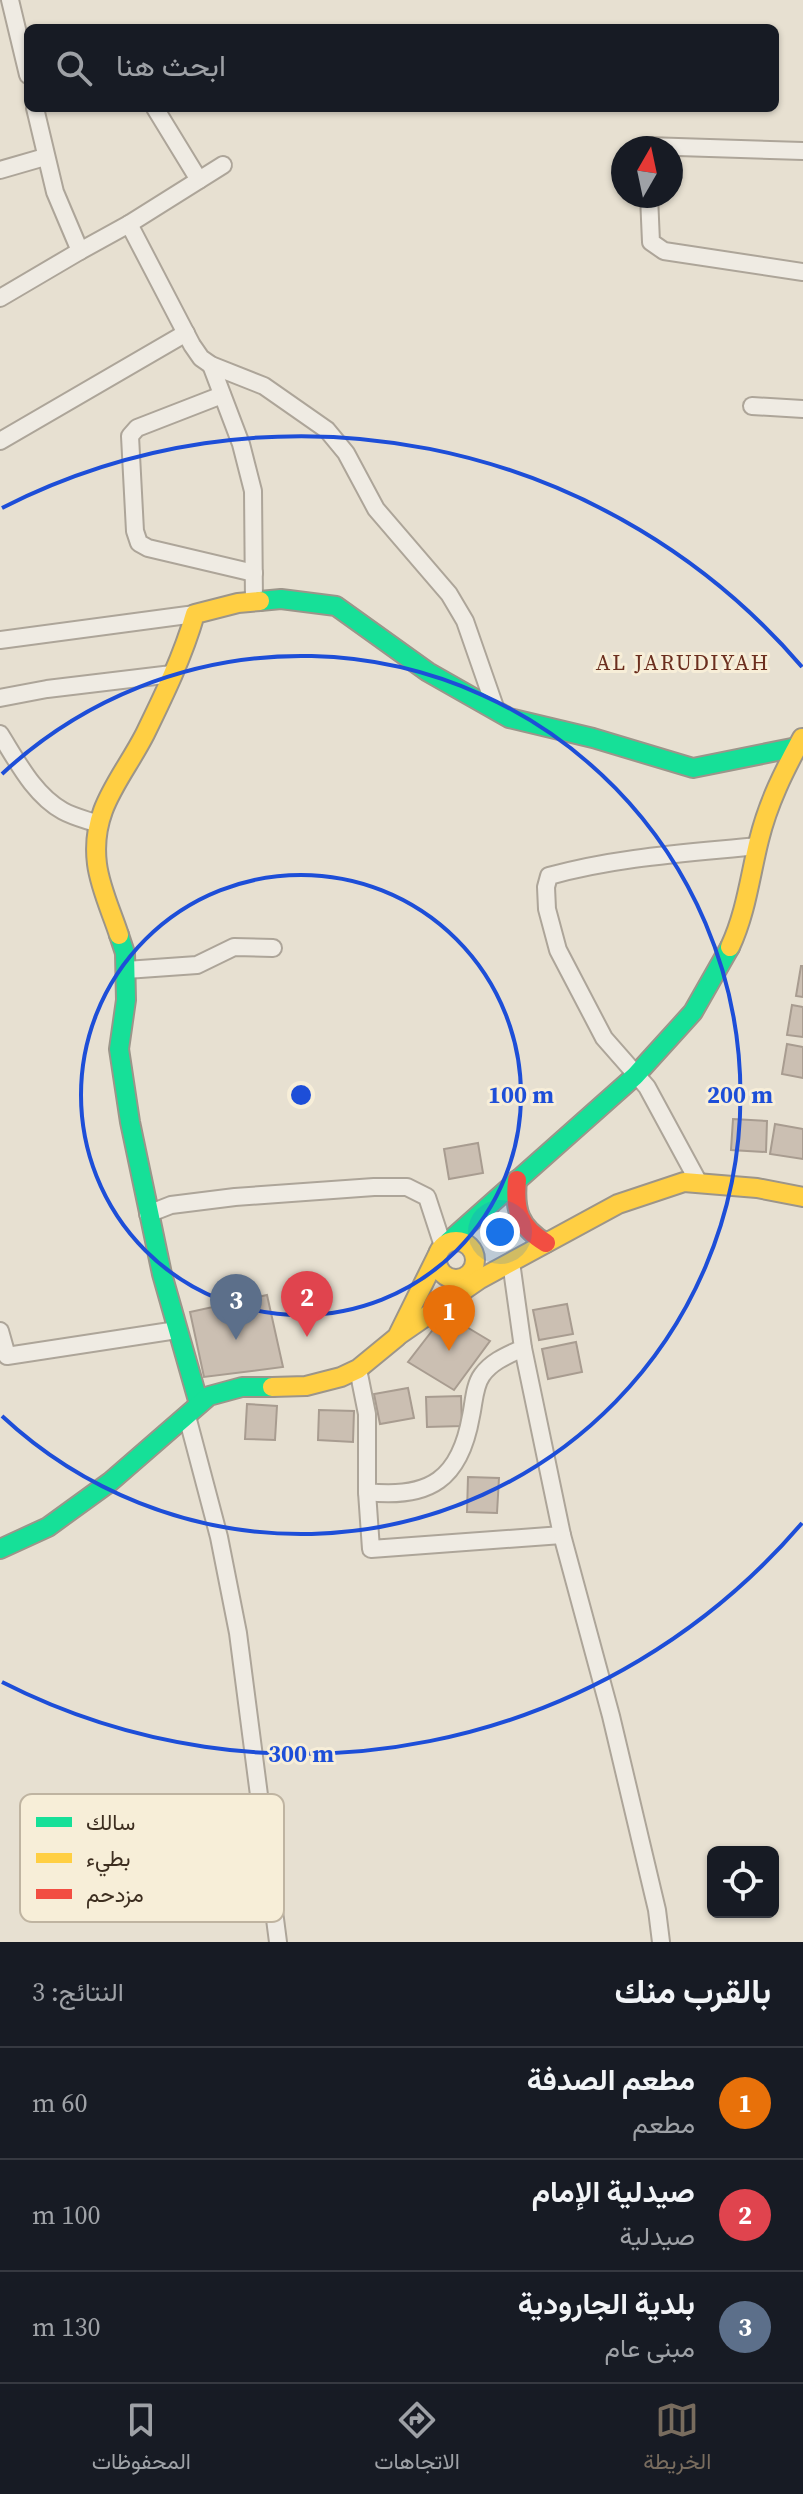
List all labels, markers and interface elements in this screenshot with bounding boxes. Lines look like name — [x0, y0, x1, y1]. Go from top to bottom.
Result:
search box — [24, 24, 779, 112]
text: ابحث هنا — [116, 45, 226, 86]
icon: search — [52, 46, 96, 90]
north arrow — [611, 136, 683, 208]
district label: AL JARUDIYAH — [596, 647, 770, 677]
text: 100 m — [488, 1078, 554, 1111]
text: 200 m — [707, 1078, 773, 1111]
centre of rings — [287, 1081, 315, 1109]
your location — [480, 1212, 520, 1252]
pin: 2 — [281, 1271, 333, 1337]
pin: 3 — [210, 1274, 262, 1340]
pin: 1 — [423, 1285, 475, 1351]
text: 300 m — [268, 1737, 334, 1770]
legend — [20, 1794, 284, 1922]
text: سالك — [86, 1807, 135, 1837]
text: بطيء — [86, 1843, 131, 1877]
map controls — [707, 1846, 779, 1918]
button: locate — [707, 1846, 779, 1918]
text: مزدحم — [86, 1879, 144, 1909]
text: بالقرب منك — [614, 1968, 771, 2014]
text: النتائج: 3 — [32, 1974, 124, 2010]
text: مطعم الصدفة — [527, 2059, 695, 2100]
text: 60 m — [32, 2085, 88, 2121]
text: 1 — [738, 2085, 752, 2121]
text: مطعم — [632, 2106, 695, 2142]
text: صيدلية الإمام — [532, 2171, 695, 2212]
text: 100 m — [32, 2197, 101, 2233]
text: 2 — [738, 2197, 752, 2233]
text: صيدلية — [620, 2218, 695, 2254]
text: بلدية الجارودية — [518, 2283, 695, 2324]
text: 130 m — [32, 2309, 101, 2345]
text: 3 — [738, 2309, 752, 2345]
text: مبنى عام — [605, 2330, 695, 2366]
tab: المحفوظات — [92, 2398, 191, 2481]
tab: الاتجاهات — [374, 2398, 460, 2481]
tab: الخريطة — [643, 2398, 711, 2481]

